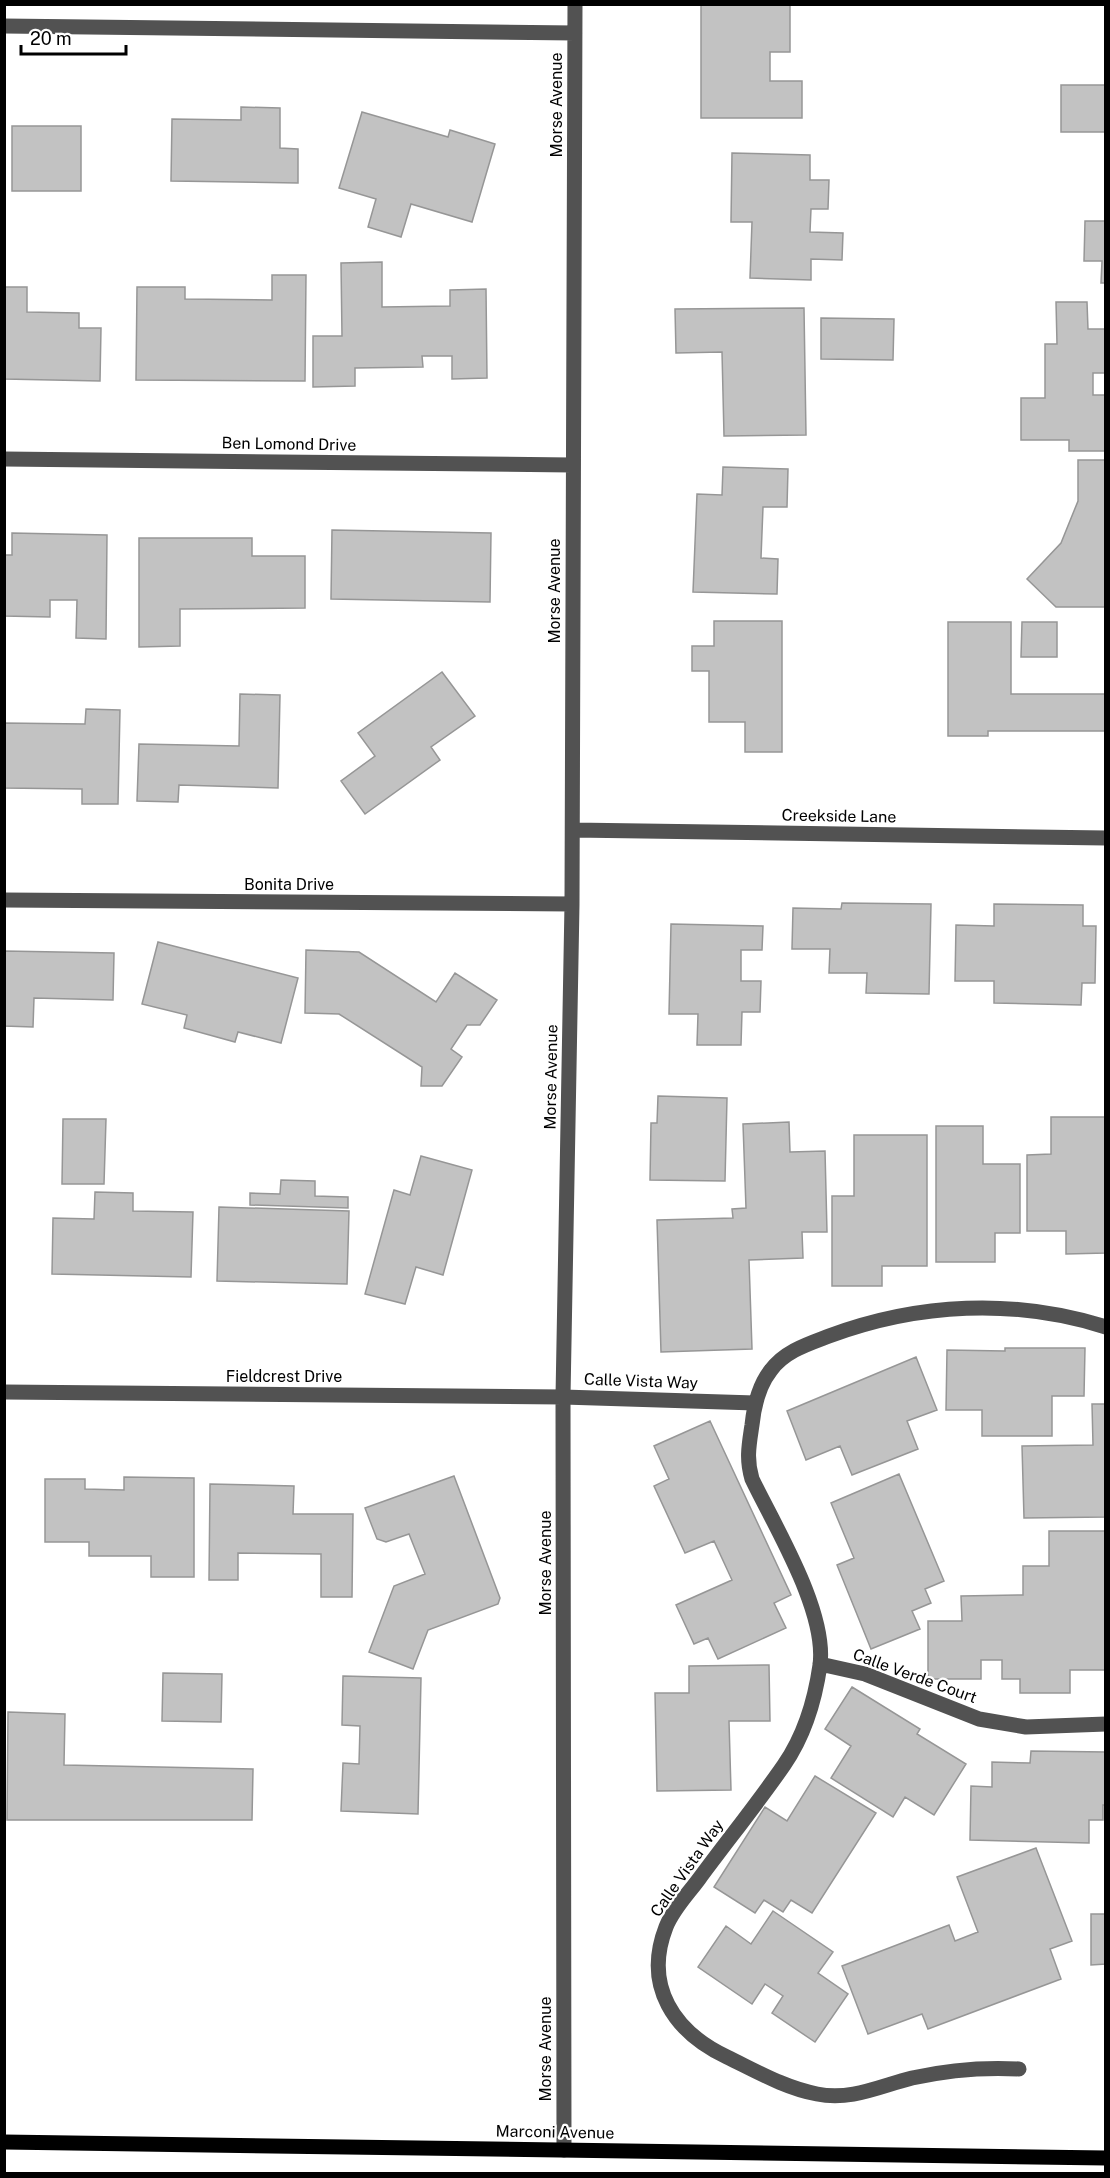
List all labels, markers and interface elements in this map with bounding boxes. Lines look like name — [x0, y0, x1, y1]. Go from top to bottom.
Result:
scale bar — [21, 18, 126, 56]
text: 20 m — [30, 28, 72, 49]
street label: Morse Avenue — [547, 52, 566, 158]
street label: Ben Lomond Drive — [221, 433, 357, 455]
street label: Morse Avenue — [545, 538, 564, 644]
street label: Creekside Lane — [782, 806, 896, 826]
street label: Bonita Drive — [244, 875, 334, 894]
street label: Morse Avenue — [541, 1024, 561, 1130]
street label: Fieldcrest Drive — [226, 1367, 342, 1386]
street label: Calle Vista Way — [584, 1370, 699, 1393]
street label: Morse Avenue — [536, 1510, 555, 1616]
street label: Calle Verde Court — [850, 1645, 980, 1707]
street label: Calle Vista Way — [646, 1815, 728, 1920]
street label: Morse Avenue — [536, 1996, 555, 2102]
street label: Marconi Avenue — [495, 2121, 615, 2143]

